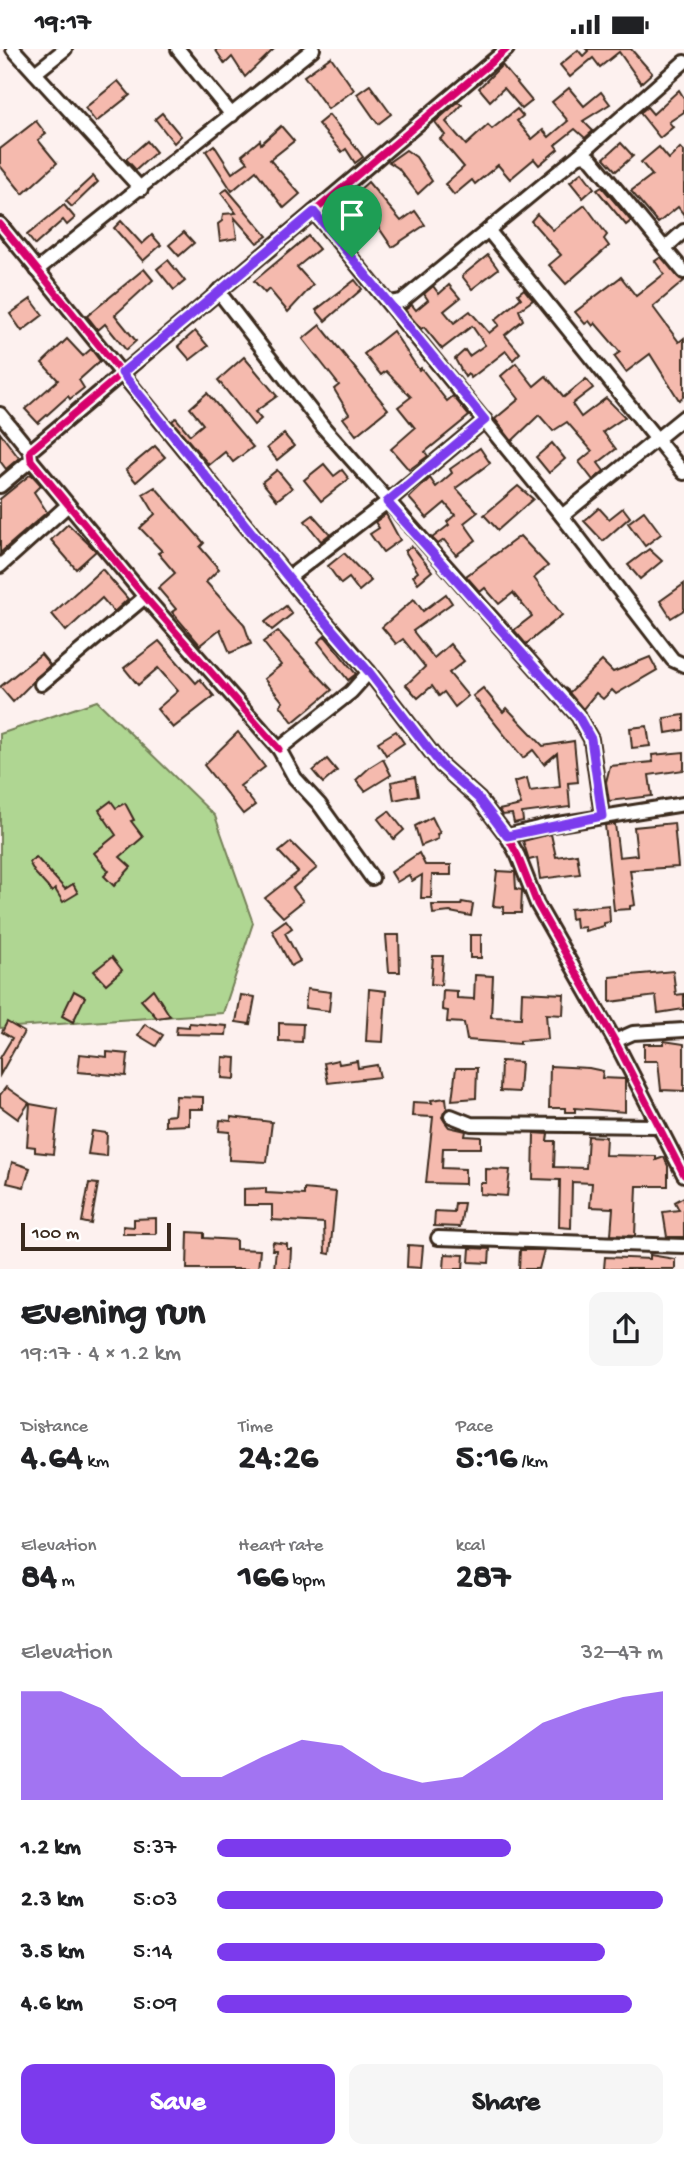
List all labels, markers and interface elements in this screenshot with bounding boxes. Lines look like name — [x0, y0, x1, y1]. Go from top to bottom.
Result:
text: 19:17 — [35, 9, 91, 40]
pin — [322, 185, 382, 257]
icon: arrive — [333, 196, 371, 234]
scale bar — [21, 1220, 172, 1252]
text: 100 m — [32, 1223, 79, 1246]
button: share — [589, 1292, 663, 1366]
text: Evening run — [21, 1293, 205, 1337]
text: 19:17 · 4 × 1.2 km — [21, 1341, 181, 1368]
text: Distance — [21, 1416, 88, 1439]
text: Time — [238, 1416, 273, 1439]
text: Pace — [456, 1416, 493, 1439]
text: 4.64 — [21, 1439, 83, 1480]
text: 24:26 — [238, 1439, 318, 1480]
text: 5:16 — [456, 1439, 517, 1480]
text: km — [83, 1451, 109, 1474]
text: /km — [517, 1451, 548, 1474]
text: Elevation — [21, 1535, 97, 1558]
text: Heart rate — [238, 1535, 323, 1558]
text: kcal — [456, 1535, 485, 1558]
text: 84 — [21, 1558, 57, 1599]
text: 166 — [238, 1558, 288, 1599]
text: 287 — [456, 1558, 510, 1599]
text: m — [57, 1570, 75, 1593]
text: bpm — [288, 1570, 325, 1593]
text: Elevation — [21, 1640, 112, 1667]
text: 32–47 m — [581, 1640, 663, 1667]
text: 1.2 km — [21, 1835, 81, 1862]
text: 5:37 — [133, 1835, 176, 1862]
text: 2.3 km — [21, 1887, 83, 1914]
text: 5:03 — [133, 1887, 177, 1914]
text: 3.5 km — [21, 1939, 84, 1966]
text: 5:14 — [133, 1939, 173, 1966]
text: 4.6 km — [21, 1991, 83, 2018]
text: 5:09 — [133, 1991, 177, 2018]
button: Save — [21, 2064, 335, 2144]
button: Share — [349, 2064, 663, 2144]

